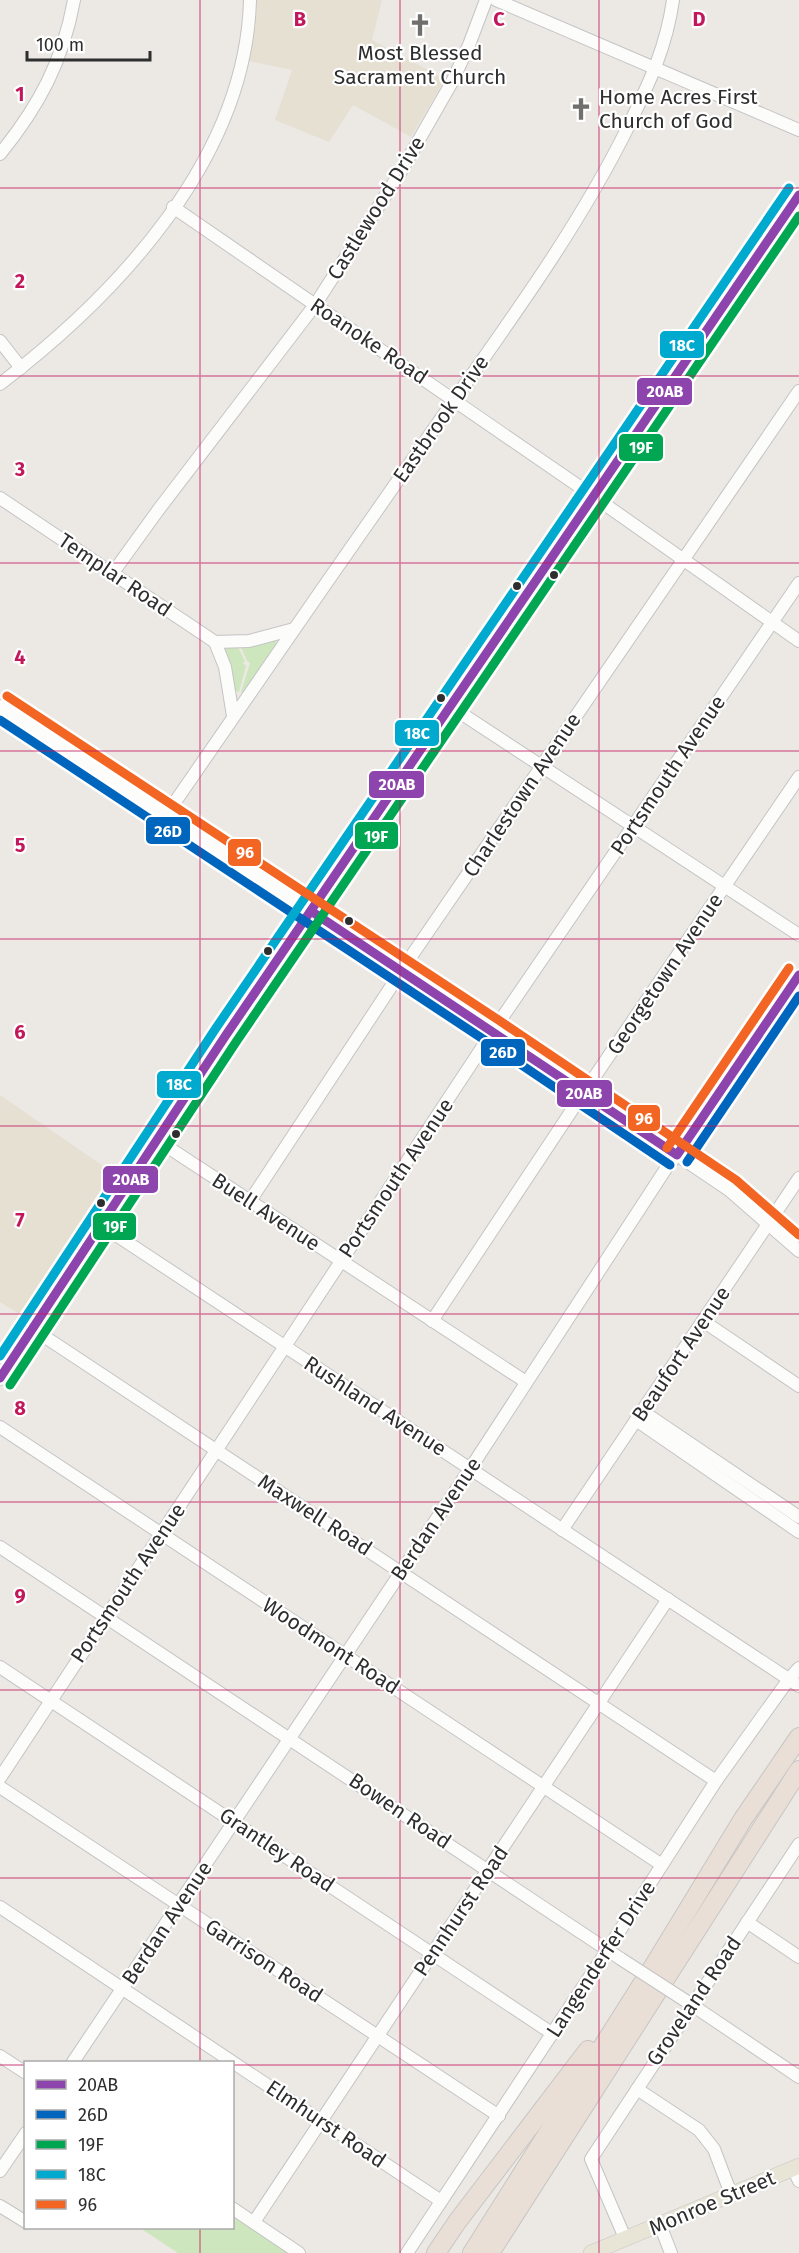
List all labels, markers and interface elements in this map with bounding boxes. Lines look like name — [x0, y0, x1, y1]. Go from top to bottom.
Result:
text: B — [294, 7, 306, 31]
text: C — [493, 7, 505, 31]
text: D — [692, 7, 706, 31]
church icon: Most Blessed Sacrament Church — [407, 12, 433, 38]
scale bar — [27, 24, 150, 62]
text: 100 m — [36, 34, 84, 56]
place label: Most Blessed Sacrament Church — [334, 40, 506, 90]
text: 1 — [15, 82, 25, 106]
place label: Home Acres First Church of God — [599, 84, 758, 134]
church icon: Home Acres First Church of God — [568, 96, 594, 122]
street label: Castlewood Drive — [321, 131, 431, 285]
text: 2 — [15, 269, 25, 293]
street label: Roanoke Road — [305, 292, 433, 390]
line badge: 18C — [659, 330, 705, 359]
text: 18C — [669, 336, 696, 355]
street label: Eastbrook Drive — [387, 350, 495, 488]
line badge: 20AB — [636, 377, 693, 406]
text: 20AB — [647, 382, 684, 401]
line badge: 19F — [618, 433, 664, 462]
text: 19F — [629, 438, 653, 457]
text: 3 — [14, 457, 25, 481]
street label: Templar Road — [53, 528, 177, 622]
unlabelled marker — [548, 569, 560, 581]
unlabelled marker — [511, 580, 523, 592]
text: 4 — [14, 645, 26, 669]
street label: Portsmouth Avenue — [605, 690, 731, 860]
unlabelled marker — [435, 692, 447, 704]
street label: Charlestown Avenue — [457, 708, 587, 882]
line badge: 18C — [394, 719, 440, 747]
text: 18C — [404, 724, 431, 743]
line badge: 20AB — [368, 770, 425, 799]
text: 20AB — [379, 775, 416, 794]
line badge: 26D — [145, 816, 191, 845]
line badge: 19F — [354, 821, 399, 850]
text: 26D — [154, 822, 182, 841]
text: 19F — [364, 827, 388, 846]
text: 5 — [15, 833, 26, 857]
line badge: 96 — [227, 838, 262, 867]
text: 96 — [236, 843, 254, 862]
street label: Georgetown Avenue — [601, 888, 729, 1060]
unlabelled marker — [343, 915, 355, 927]
unlabelled marker — [262, 945, 274, 957]
text: 6 — [14, 1020, 26, 1044]
line badge: 26D — [480, 1038, 526, 1067]
text: 26D — [489, 1043, 517, 1062]
line badge: 18C — [156, 1070, 202, 1099]
text: 18C — [166, 1075, 193, 1094]
line badge: 20AB — [556, 1079, 613, 1108]
text: 20AB — [566, 1084, 603, 1103]
street label: Portsmouth Avenue — [333, 1093, 459, 1263]
line badge: 96 — [627, 1104, 661, 1132]
text: 96 — [635, 1109, 653, 1128]
unlabelled marker — [170, 1128, 182, 1140]
line badge: 20AB — [102, 1165, 159, 1194]
street label: Buell Avenue — [207, 1167, 325, 1257]
text: 20AB — [113, 1170, 150, 1189]
unlabelled marker — [95, 1197, 107, 1209]
text: 7 — [15, 1208, 25, 1232]
line badge: 19F — [92, 1212, 137, 1241]
text: 19F — [103, 1217, 127, 1236]
street label: Beaufort Avenue — [626, 1281, 736, 1427]
street label: Rushland Avenue — [299, 1350, 451, 1462]
text: 8 — [14, 1396, 26, 1420]
street label: Berdan Avenue — [385, 1452, 487, 1586]
street label: Maxwell Road — [253, 1468, 377, 1562]
street label: Portsmouth Avenue — [65, 1498, 191, 1668]
text: 9 — [14, 1584, 26, 1608]
street label: Woodmont Road — [258, 1592, 404, 1700]
street label: Bowen Road — [344, 1767, 456, 1855]
street label: Grantley Road — [214, 1802, 340, 1898]
street label: Pennhurst Road — [408, 1841, 514, 1981]
street label: Berdan Avenue — [116, 1856, 218, 1990]
street label: Langenderfer Drive — [541, 1876, 661, 2042]
street label: Garrison Road — [200, 1913, 328, 2009]
street label: Groveland Road — [641, 1931, 747, 2071]
legend — [24, 2061, 234, 2229]
text: 20AB — [78, 2074, 118, 2096]
street label: Elmhurst Road — [261, 2074, 391, 2174]
text: 26D — [78, 2104, 108, 2126]
text: 19F — [78, 2134, 104, 2156]
text: 18C — [78, 2164, 106, 2186]
street label: Monroe Street — [645, 2165, 779, 2241]
text: 96 — [78, 2194, 97, 2216]

